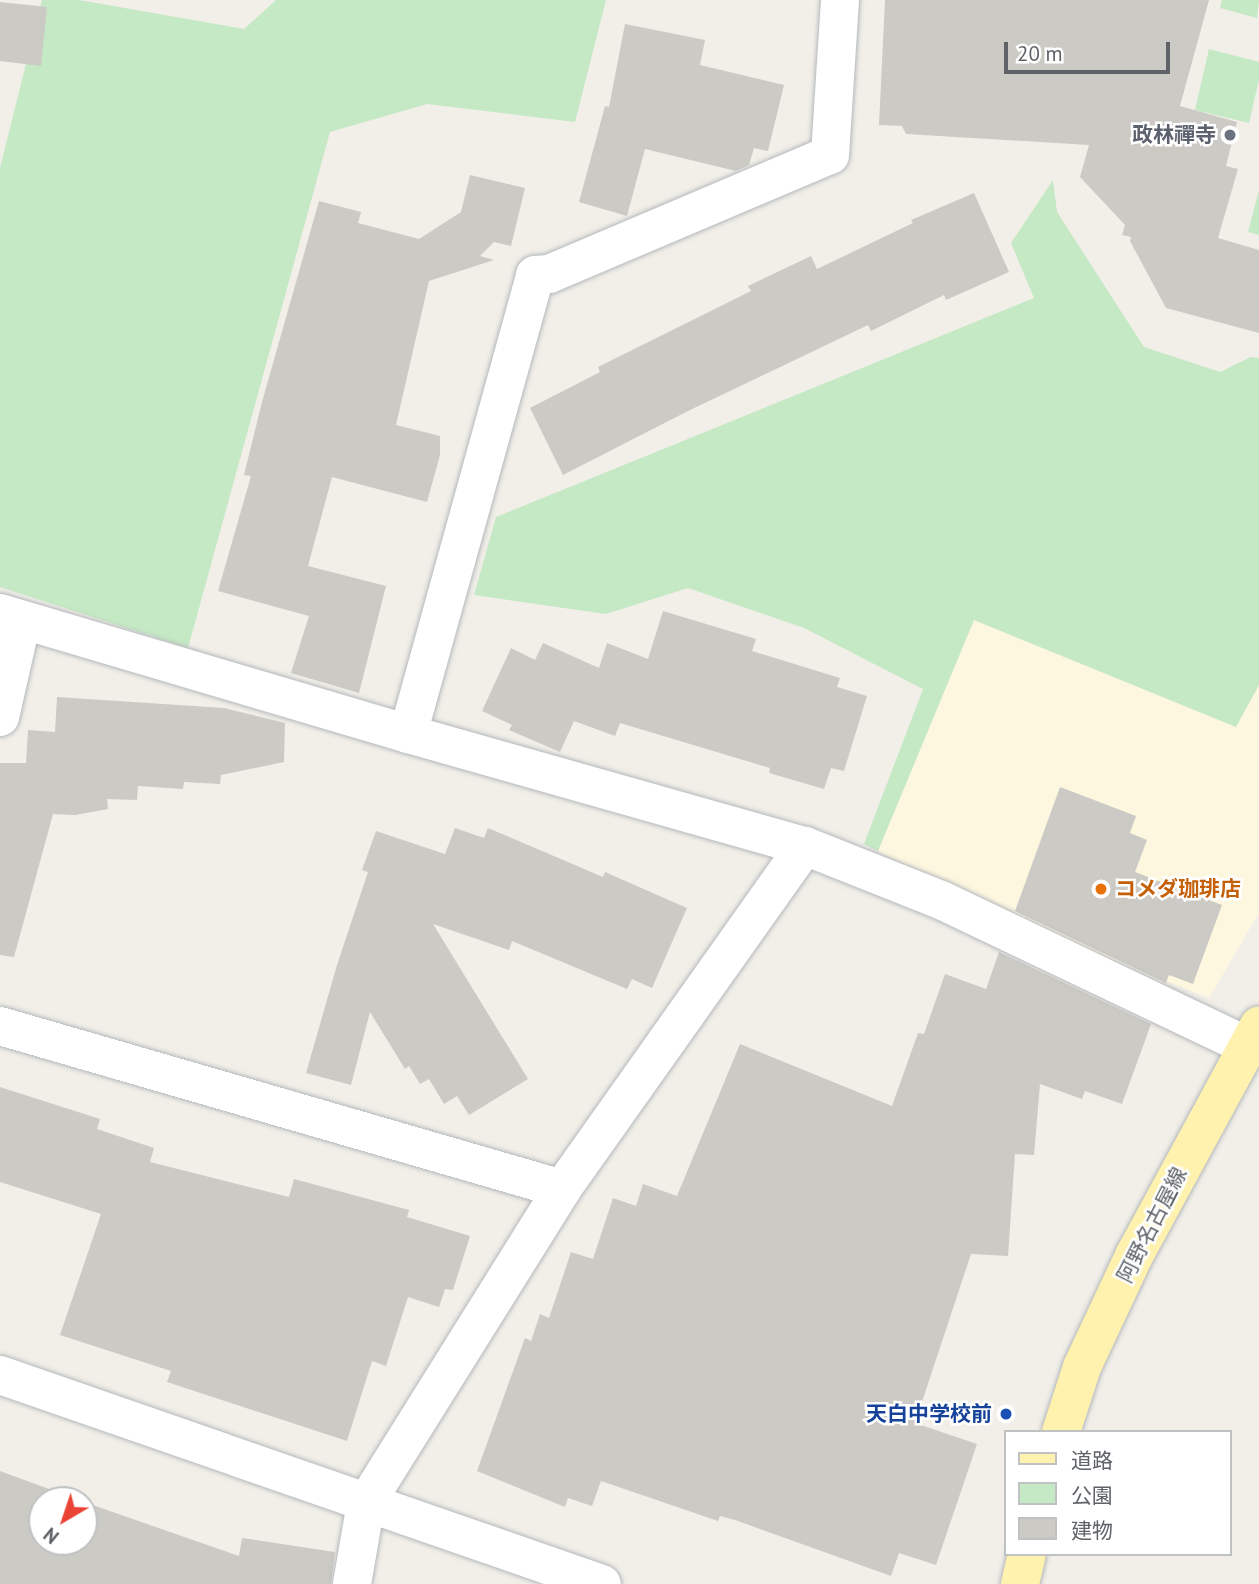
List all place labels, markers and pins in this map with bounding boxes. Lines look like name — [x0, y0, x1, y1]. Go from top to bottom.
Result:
place label: 政林禪寺 — [1132, 122, 1216, 148]
marker: 政林禪寺 — [1222, 127, 1238, 143]
place label: コメダ珈琲店 — [1115, 876, 1241, 902]
marker: コメダ珈琲店 — [1093, 881, 1109, 897]
place label: 天白中学校前 — [866, 1401, 992, 1427]
marker: 天白中学校前 — [998, 1406, 1014, 1422]

